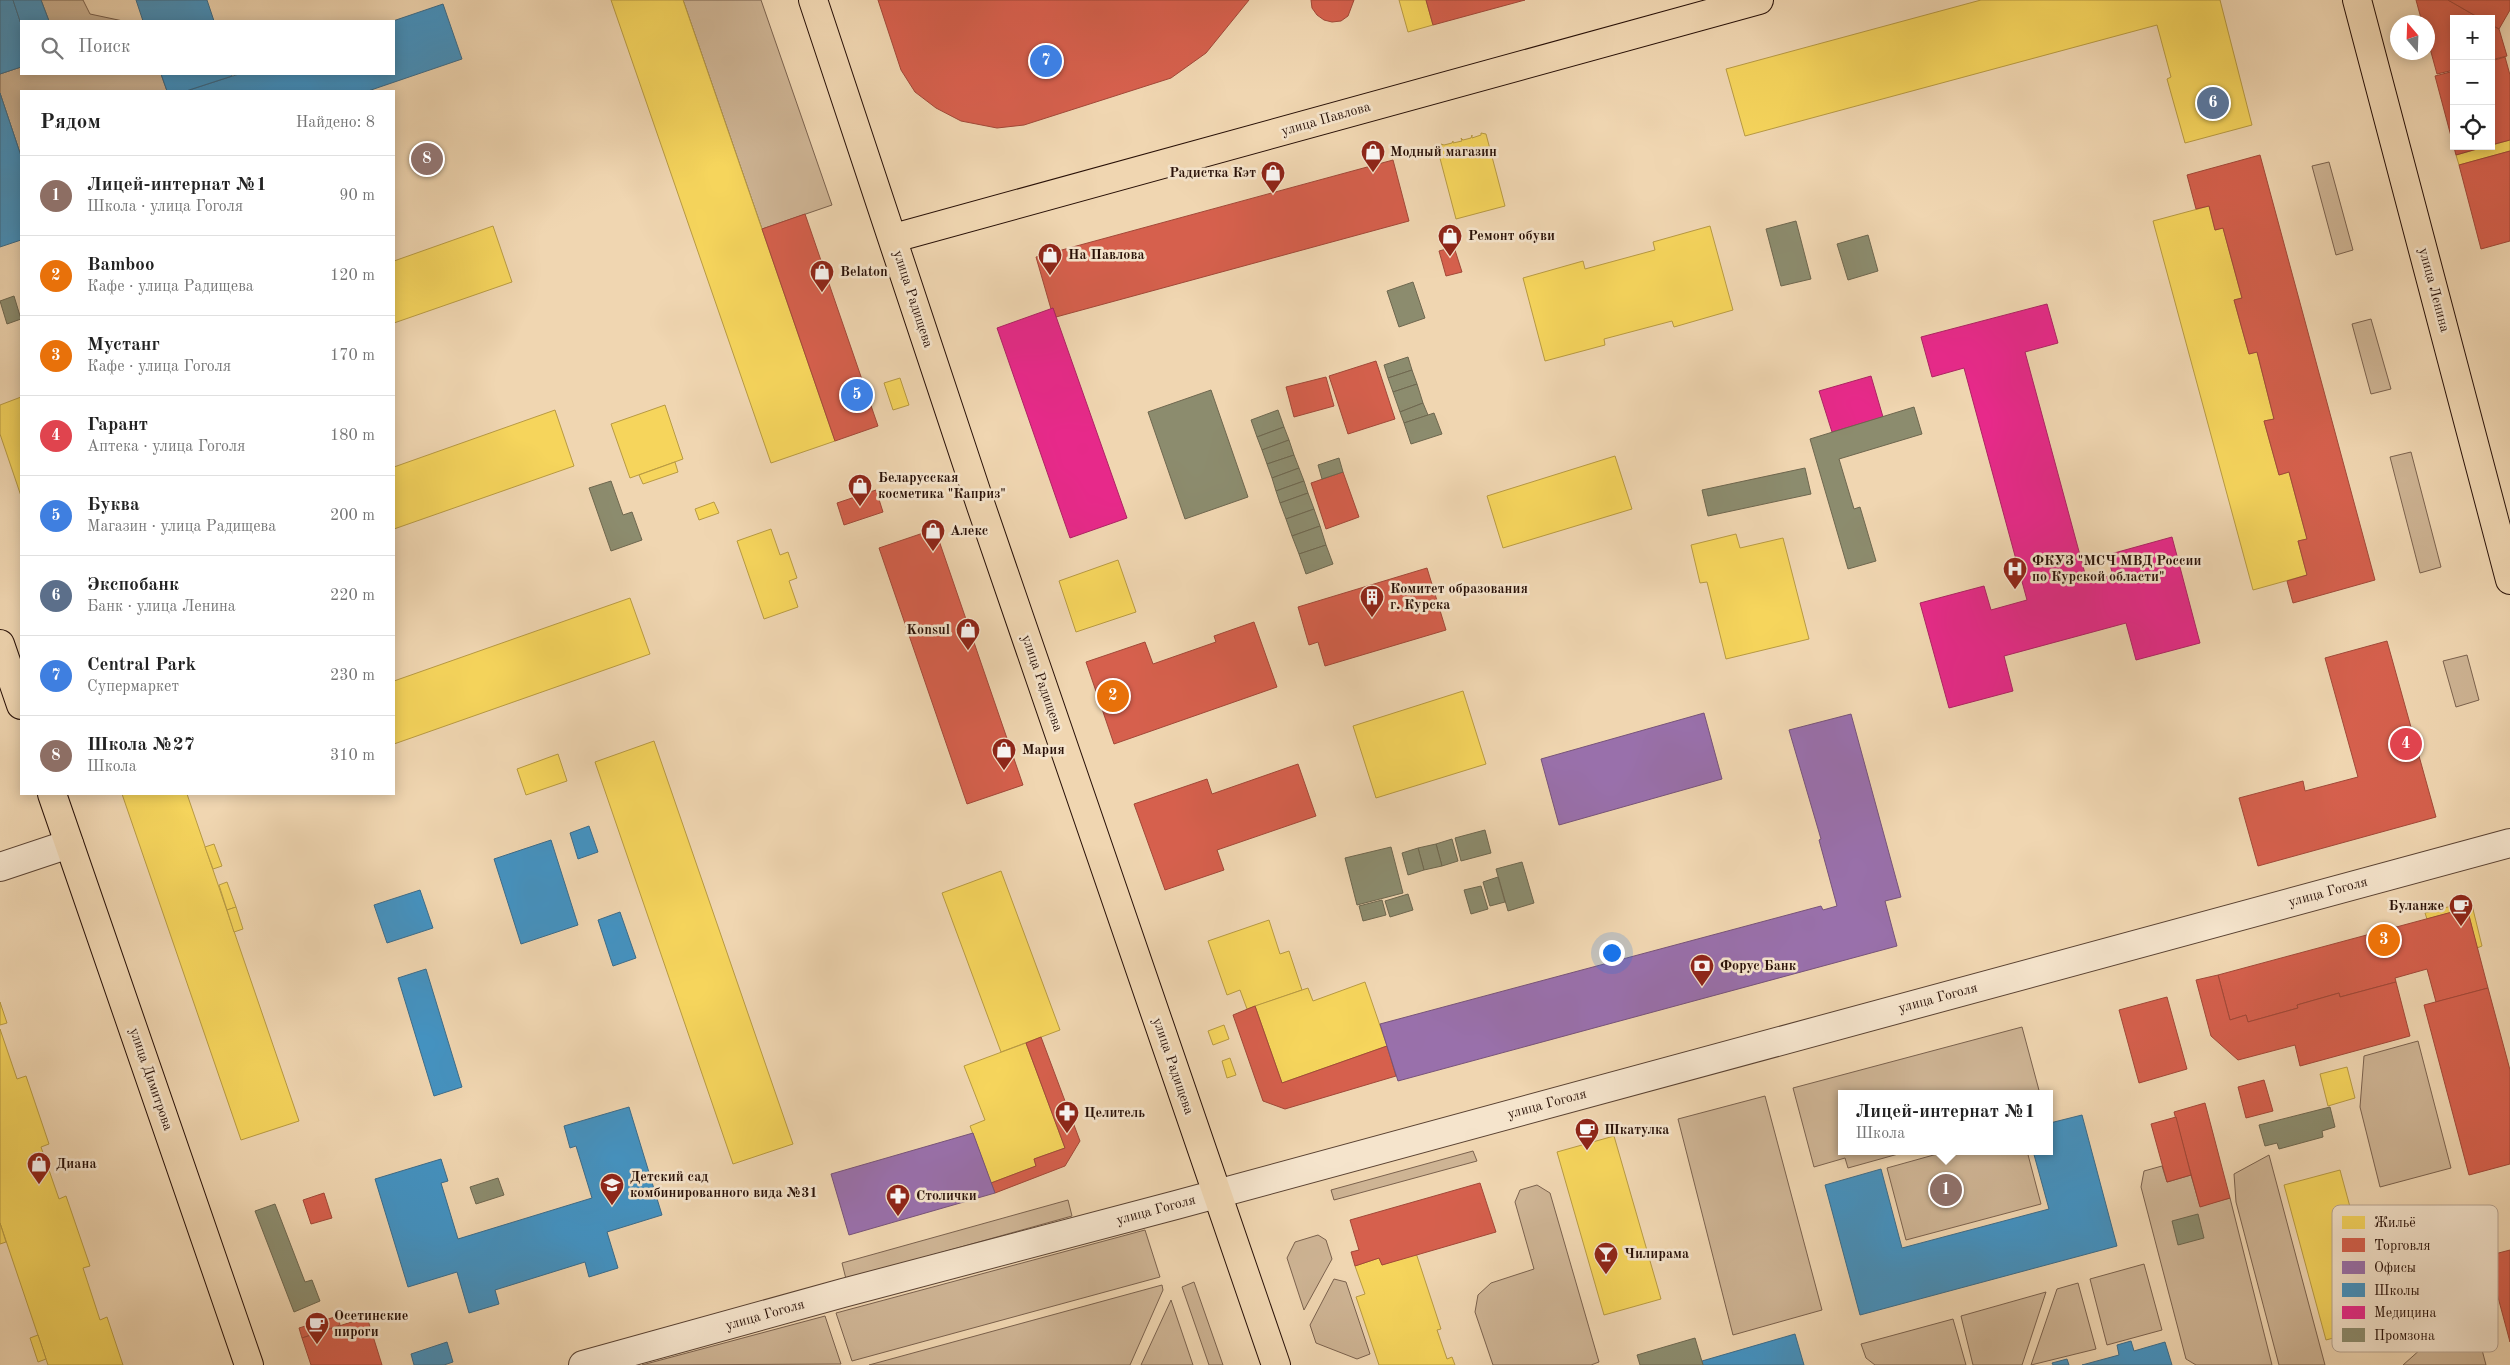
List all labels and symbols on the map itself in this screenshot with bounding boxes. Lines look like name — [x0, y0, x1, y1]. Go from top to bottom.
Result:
north arrow — [2390, 15, 2435, 60]
pin: 7 — [1030, 42, 1062, 80]
pin: 6 — [2197, 84, 2229, 122]
street label: улица Павлова — [1280, 100, 1372, 138]
shop icon: Модный магазин — [1360, 139, 1386, 173]
pin: 8 — [411, 140, 443, 178]
place label: Модный магазин — [1390, 145, 1497, 159]
shop icon: Радистка Кэт — [1260, 160, 1286, 194]
place label: Радистка Кэт — [1169, 166, 1256, 180]
shop icon: Ремонт обуви — [1437, 223, 1463, 257]
place label: Ремонт обуви — [1468, 229, 1555, 243]
shop icon: На Павлова — [1037, 242, 1063, 276]
street label: улица Ленина — [2416, 246, 2452, 334]
place label: На Павлова — [1068, 248, 1145, 262]
street label: улица Радищева — [891, 249, 935, 349]
shop icon: Belaton — [809, 259, 835, 293]
place label: Belaton — [840, 265, 888, 279]
pin: 5 — [841, 376, 873, 414]
place label: Беларусская косметика "Каприз" — [878, 471, 1006, 501]
shop icon: Беларусская косметика "Каприз" — [847, 473, 873, 507]
shop icon: Алекс — [920, 518, 946, 552]
place label: Алекс — [950, 524, 988, 538]
place label: ФКУЗ "МСЧ МВД России по Курской области" — [2032, 554, 2202, 584]
hospital icon: ФКУЗ "МСЧ МВД России по Курской области" — [2002, 556, 2028, 590]
place label: Комитет образования г. Курска — [1390, 582, 1528, 612]
building icon: Комитет образования г. Курска — [1359, 584, 1385, 618]
shop icon: Konsul — [955, 617, 981, 651]
place label: Konsul — [906, 623, 950, 637]
street label: улица Радищева — [1019, 633, 1065, 733]
pin: 2 — [1097, 677, 1129, 715]
pin: 4 — [2390, 725, 2422, 763]
shop icon: Мария — [991, 737, 1017, 771]
place label: Мария — [1022, 743, 1065, 757]
street label: улица Гоголя — [2287, 875, 2369, 909]
cafe icon: Буланже — [2448, 893, 2474, 927]
place label: Буланже — [2389, 899, 2444, 913]
pin: 3 — [2368, 921, 2400, 959]
your location — [1599, 940, 1625, 966]
bank icon: Форус Банк — [1689, 953, 1715, 987]
place label: Форус Банк — [1720, 959, 1797, 973]
street label: улица Гоголя — [1897, 981, 1979, 1015]
street label: улица Радищева — [1150, 1016, 1196, 1116]
street label: улица Димитрова — [127, 1026, 175, 1132]
street label: улица Гоголя — [1506, 1087, 1588, 1121]
pharmacy icon: Целитель — [1054, 1100, 1080, 1134]
place label: Целитель — [1084, 1106, 1145, 1120]
cafe icon: Шкатулка — [1574, 1117, 1600, 1151]
place label: Шкатулка — [1604, 1123, 1669, 1137]
shop icon: Диана — [26, 1151, 52, 1185]
place label: Диана — [56, 1157, 97, 1171]
place label: Детский сад комбинированного вида №31 — [630, 1170, 818, 1200]
pin: 1 — [1930, 1171, 1962, 1209]
school or university icon: Детский сад комбинированного вида №31 — [599, 1172, 625, 1206]
pharmacy icon: Столички — [885, 1183, 911, 1217]
place label: Столички — [916, 1189, 977, 1203]
street label: улица Гоголя — [1115, 1193, 1197, 1227]
legend — [2332, 1205, 2498, 1352]
text: Жильё — [2374, 1216, 2416, 1230]
text: Торговля — [2374, 1239, 2431, 1253]
bar icon: Чилирама — [1593, 1241, 1619, 1275]
place label: Чилирама — [1624, 1247, 1689, 1261]
text: Офисы — [2374, 1261, 2416, 1276]
text: Школы — [2374, 1284, 2420, 1298]
street label: улица Гоголя — [724, 1297, 806, 1333]
text: Медицина — [2374, 1306, 2436, 1320]
place label: Осетинские пироги — [334, 1309, 408, 1339]
cafe icon: Осетинские пироги — [304, 1311, 330, 1345]
text: Промзона — [2374, 1329, 2435, 1343]

